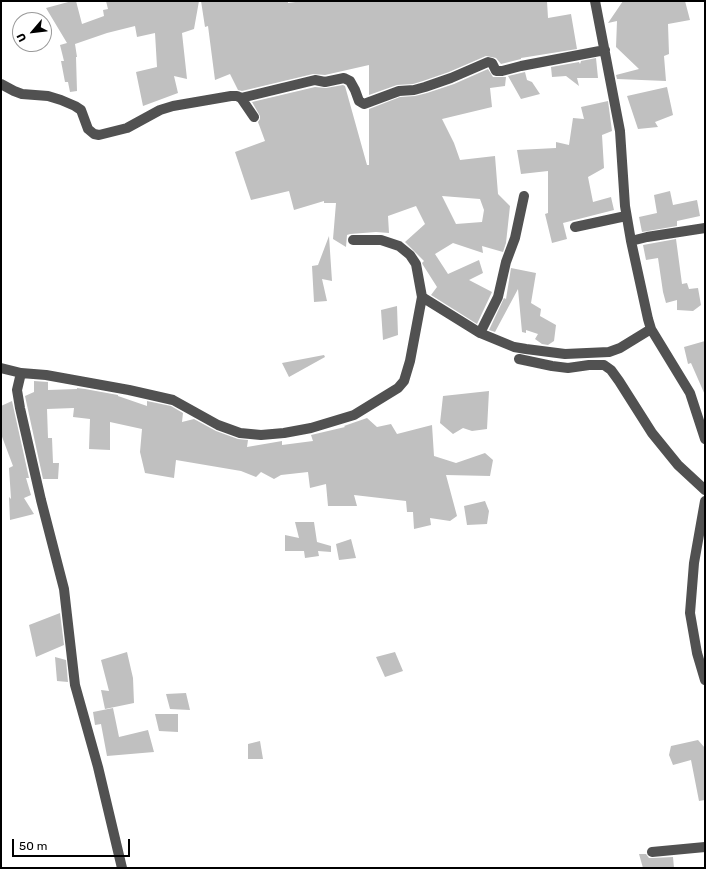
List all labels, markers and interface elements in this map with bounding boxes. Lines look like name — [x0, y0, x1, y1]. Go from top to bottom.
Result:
north arrow — [12, 12, 52, 52]
text: U — [14, 31, 29, 44]
scale bar — [14, 831, 132, 857]
text: 50 m — [19, 839, 47, 853]

